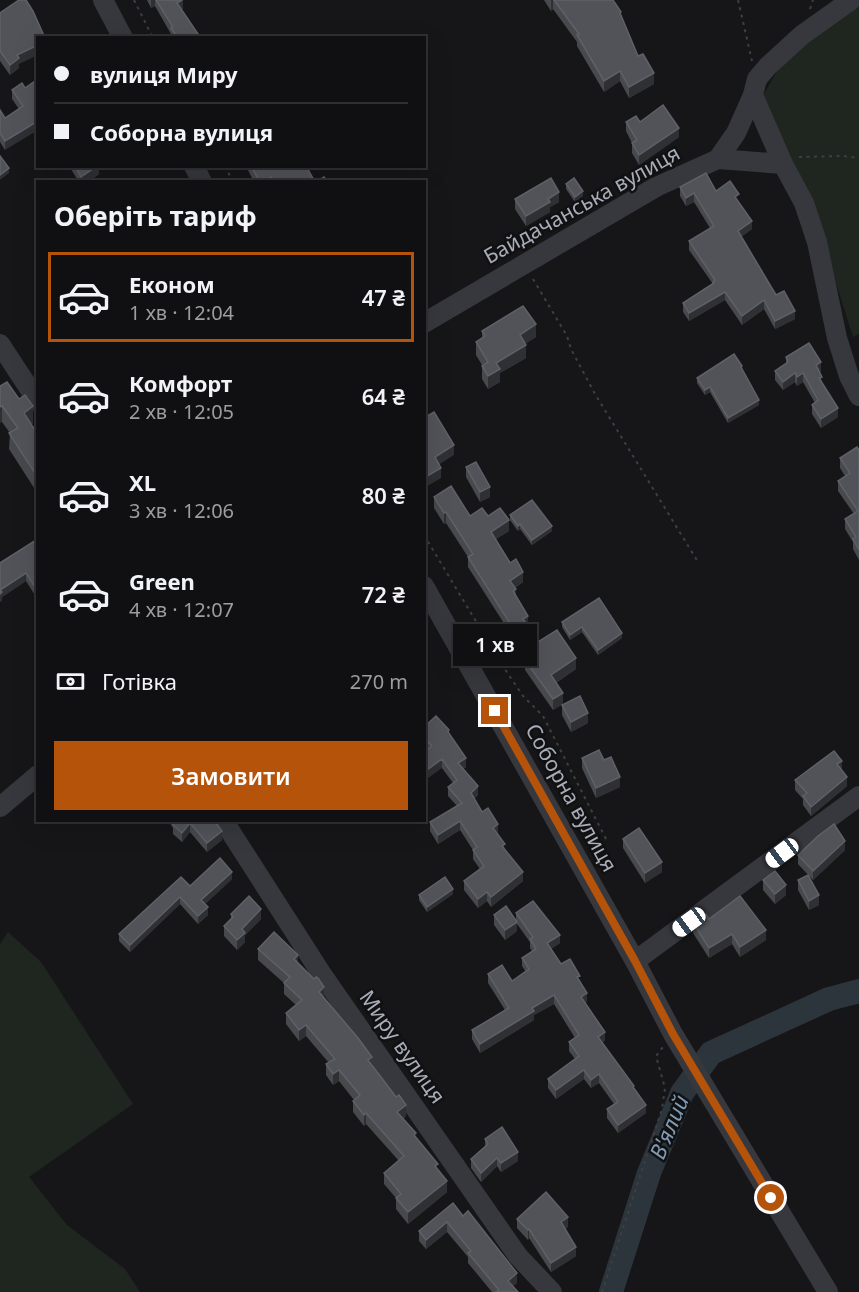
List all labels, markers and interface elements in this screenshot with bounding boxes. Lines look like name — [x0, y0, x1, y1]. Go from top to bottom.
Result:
text: вулиця Миру — [90, 59, 238, 89]
text: Соборна вулиця — [90, 117, 273, 147]
street label: Байдачанська вулиця — [478, 138, 685, 270]
text: Оберіть тариф — [54, 197, 257, 234]
text: Економ — [129, 269, 215, 299]
icon: car — [57, 270, 111, 324]
text: 47 ₴ — [362, 282, 405, 312]
text: 1 хв · 12:04 — [129, 299, 234, 326]
text: Комфорт — [129, 368, 232, 398]
icon: car — [57, 369, 111, 423]
text: 64 ₴ — [362, 381, 405, 411]
text: 2 хв · 12:05 — [129, 398, 234, 425]
text: XL — [129, 467, 156, 497]
icon: car — [57, 468, 111, 522]
text: 80 ₴ — [362, 480, 405, 510]
text: 3 хв · 12:06 — [129, 497, 234, 524]
text: Green — [129, 566, 195, 596]
icon: car — [57, 567, 111, 621]
text: 72 ₴ — [362, 579, 405, 609]
text: 4 хв · 12:07 — [129, 596, 234, 623]
callout: 1 хв — [453, 624, 537, 666]
text: 1 хв — [475, 631, 515, 658]
icon: cash — [54, 665, 87, 698]
text: Готівка — [102, 666, 177, 696]
text: 270 m — [350, 668, 408, 695]
route end — [481, 697, 508, 724]
street label: Соборна вулиця — [520, 718, 624, 877]
button: Замовити — [54, 741, 408, 810]
car — [762, 835, 802, 871]
car — [669, 904, 709, 940]
street label: Миру вулиця — [353, 984, 452, 1109]
water label: В'ялий — [641, 1090, 695, 1163]
route start — [757, 1184, 784, 1211]

